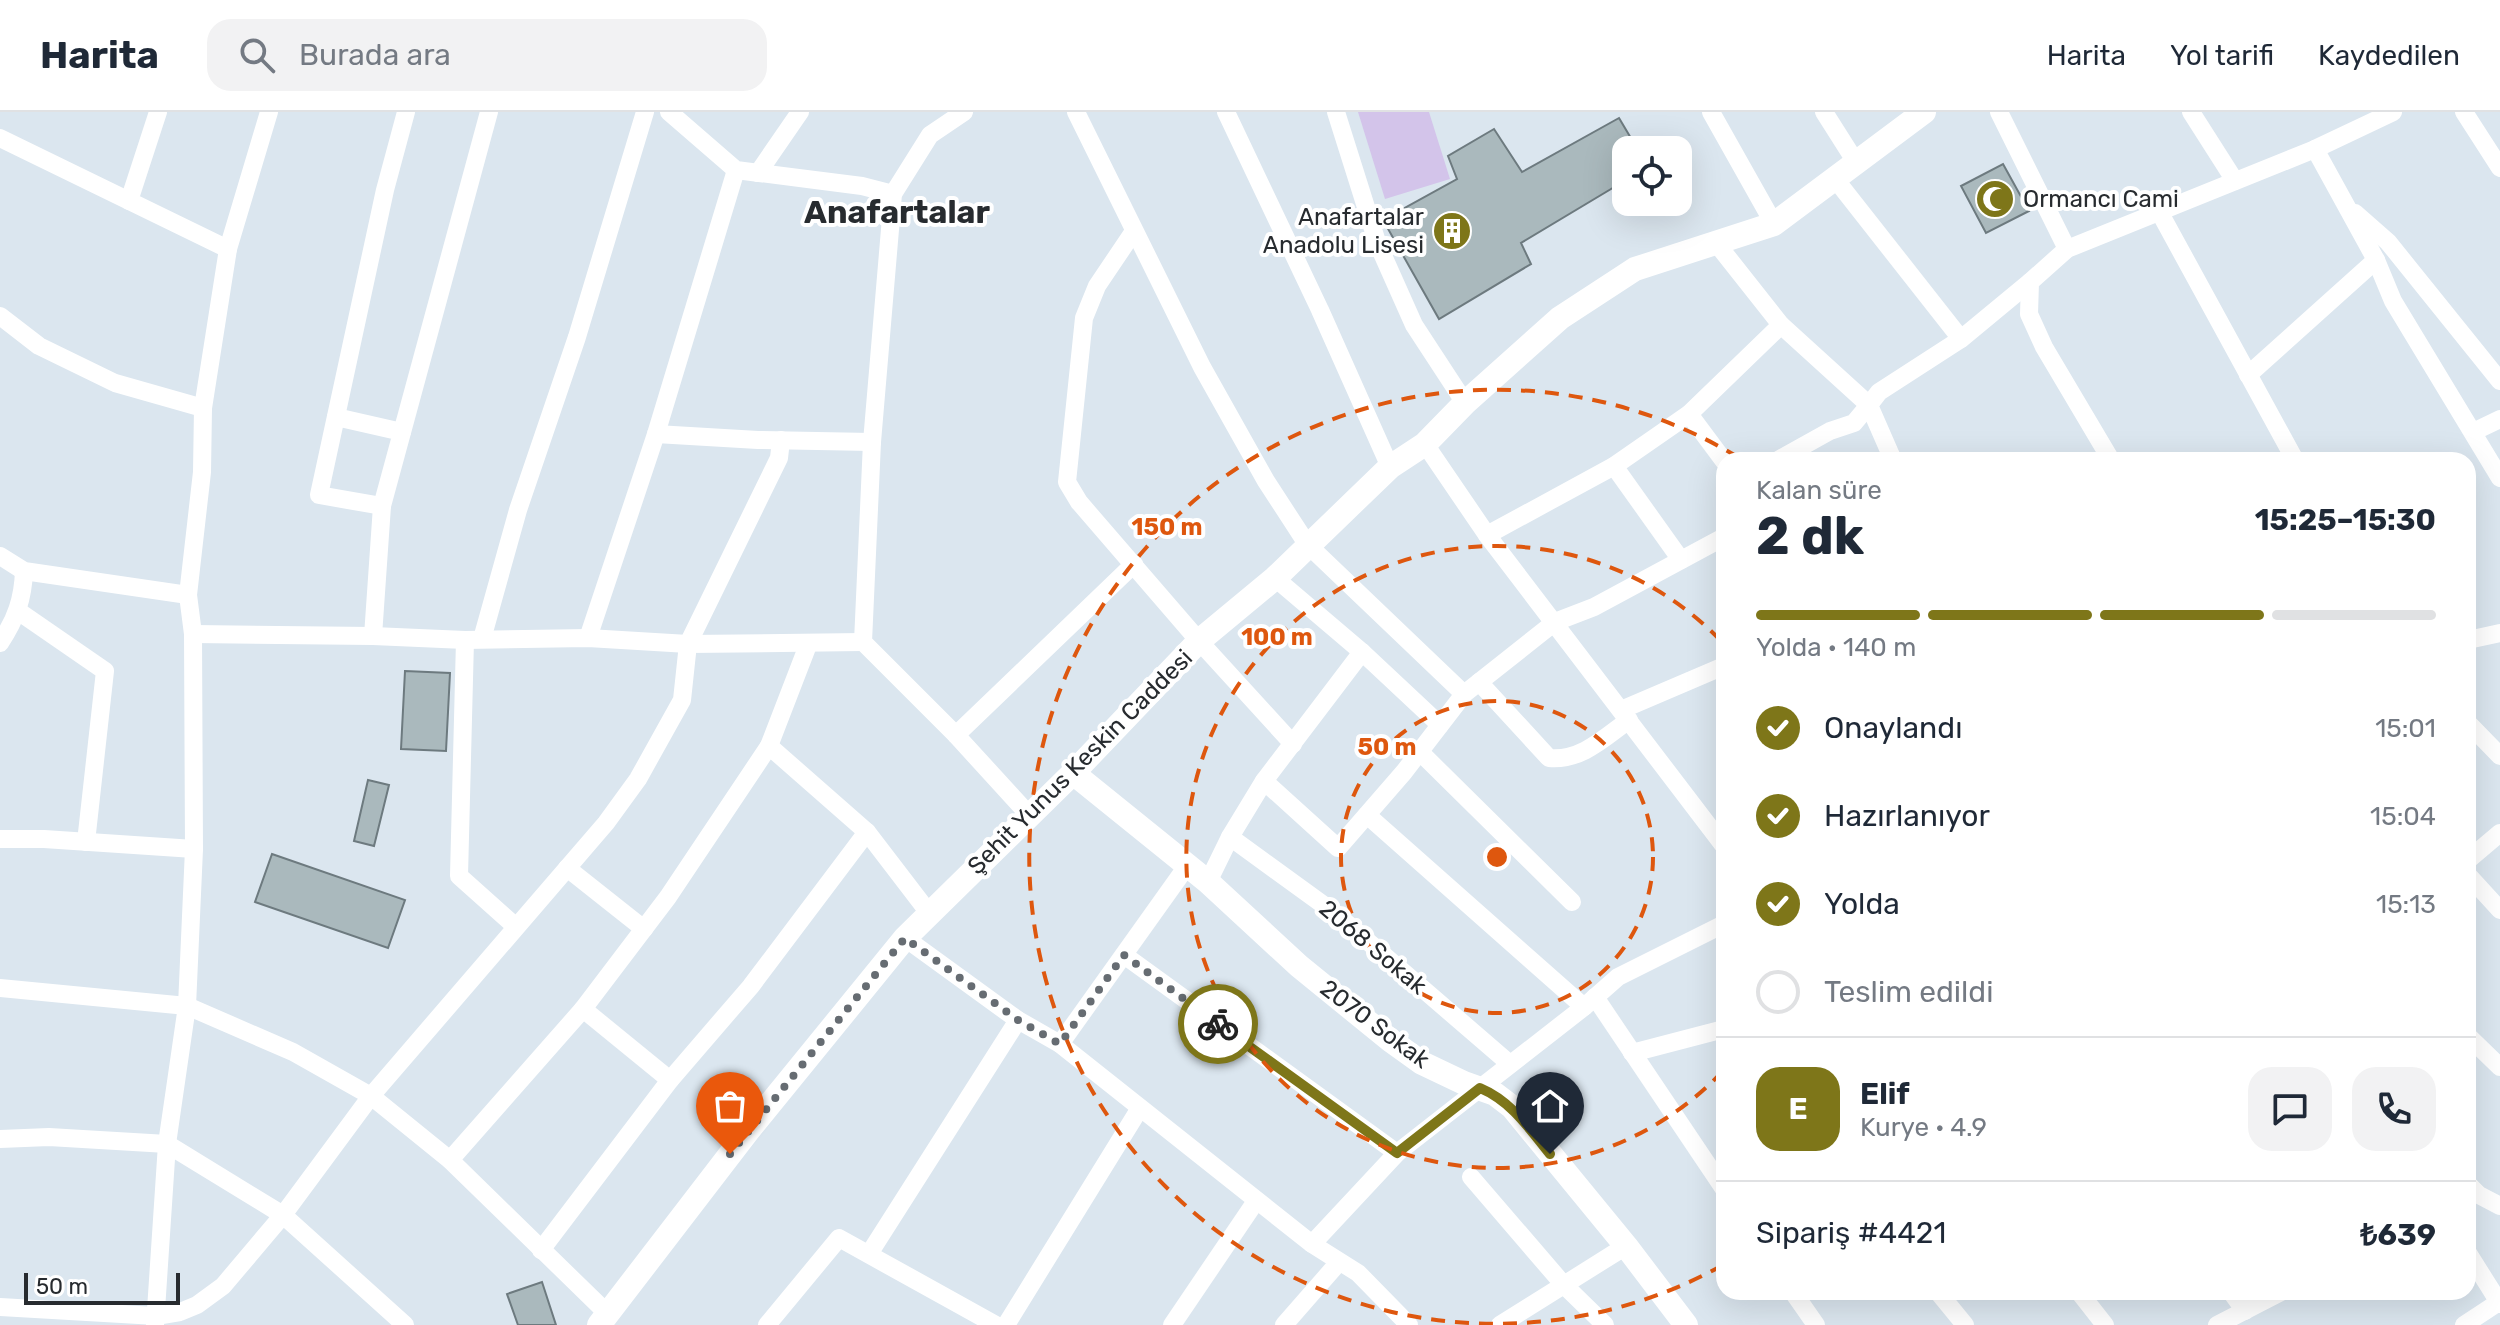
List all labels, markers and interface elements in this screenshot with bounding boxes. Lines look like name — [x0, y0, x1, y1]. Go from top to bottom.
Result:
search box — [207, 19, 767, 91]
text: Harita — [40, 32, 159, 78]
icon: search — [235, 33, 279, 77]
text: Burada ara — [299, 37, 451, 73]
text: Harita — [2047, 39, 2126, 72]
text: Yol tarifi — [2170, 39, 2274, 72]
text: Kaydedilen — [2318, 39, 2460, 72]
map controls — [1612, 136, 1692, 216]
button: locate — [1612, 136, 1692, 216]
mosque icon: Ormancı Cami — [1974, 178, 2016, 220]
place label: Ormancı Cami — [2023, 185, 2179, 213]
district label: Anafartalar — [804, 193, 990, 231]
place label: Anafartalar Anadolu Lisesi — [1263, 203, 1424, 259]
building icon: Anafartalar Anadolu Lisesi — [1431, 210, 1473, 252]
text: Kalan süre — [1756, 475, 1882, 506]
text: 15:25–15:30 — [2255, 502, 2436, 538]
text: 2 dk — [1756, 505, 1864, 567]
text: 150 m — [1132, 513, 1202, 541]
text: 100 m — [1241, 623, 1313, 651]
text: Yolda · 140 m — [1756, 632, 1916, 663]
street label: Şehit Yunus Keskin Caddesi — [962, 644, 1198, 880]
icon: check — [1756, 706, 1800, 750]
text: Onaylandı — [1824, 710, 1962, 746]
text: 15:01 — [2375, 713, 2436, 744]
text: 50 m — [1358, 733, 1416, 761]
icon: check — [1756, 794, 1800, 838]
text: Hazırlanıyor — [1824, 798, 1990, 834]
text: 15:04 — [2370, 801, 2436, 832]
centre of rings — [1483, 843, 1511, 871]
icon: check — [1756, 882, 1800, 926]
text: Yolda — [1824, 886, 1900, 922]
text: 15:13 — [2376, 889, 2436, 920]
street label: 2068 Sokak — [1314, 894, 1433, 1000]
street label: 2070 Sokak — [1315, 974, 1436, 1074]
text: Teslim edildi — [1824, 974, 1993, 1010]
courier — [1178, 984, 1258, 1064]
icon: bike — [1196, 1002, 1240, 1046]
button: chat — [2248, 1067, 2332, 1151]
button: phone — [2352, 1067, 2436, 1151]
pin — [696, 1072, 764, 1154]
pin — [1516, 1072, 1584, 1154]
text: Elif — [1860, 1076, 1910, 1112]
icon: bag — [708, 1084, 752, 1128]
icon: home — [1528, 1084, 1572, 1128]
text: E — [1788, 1091, 1808, 1127]
text: Kurye · 4.9 — [1860, 1112, 1987, 1143]
text: Sipariş #4421 — [1756, 1215, 1946, 1251]
text: ₺639 — [2360, 1217, 2436, 1253]
scale bar — [24, 1269, 180, 1305]
text: 50 m — [36, 1273, 88, 1300]

